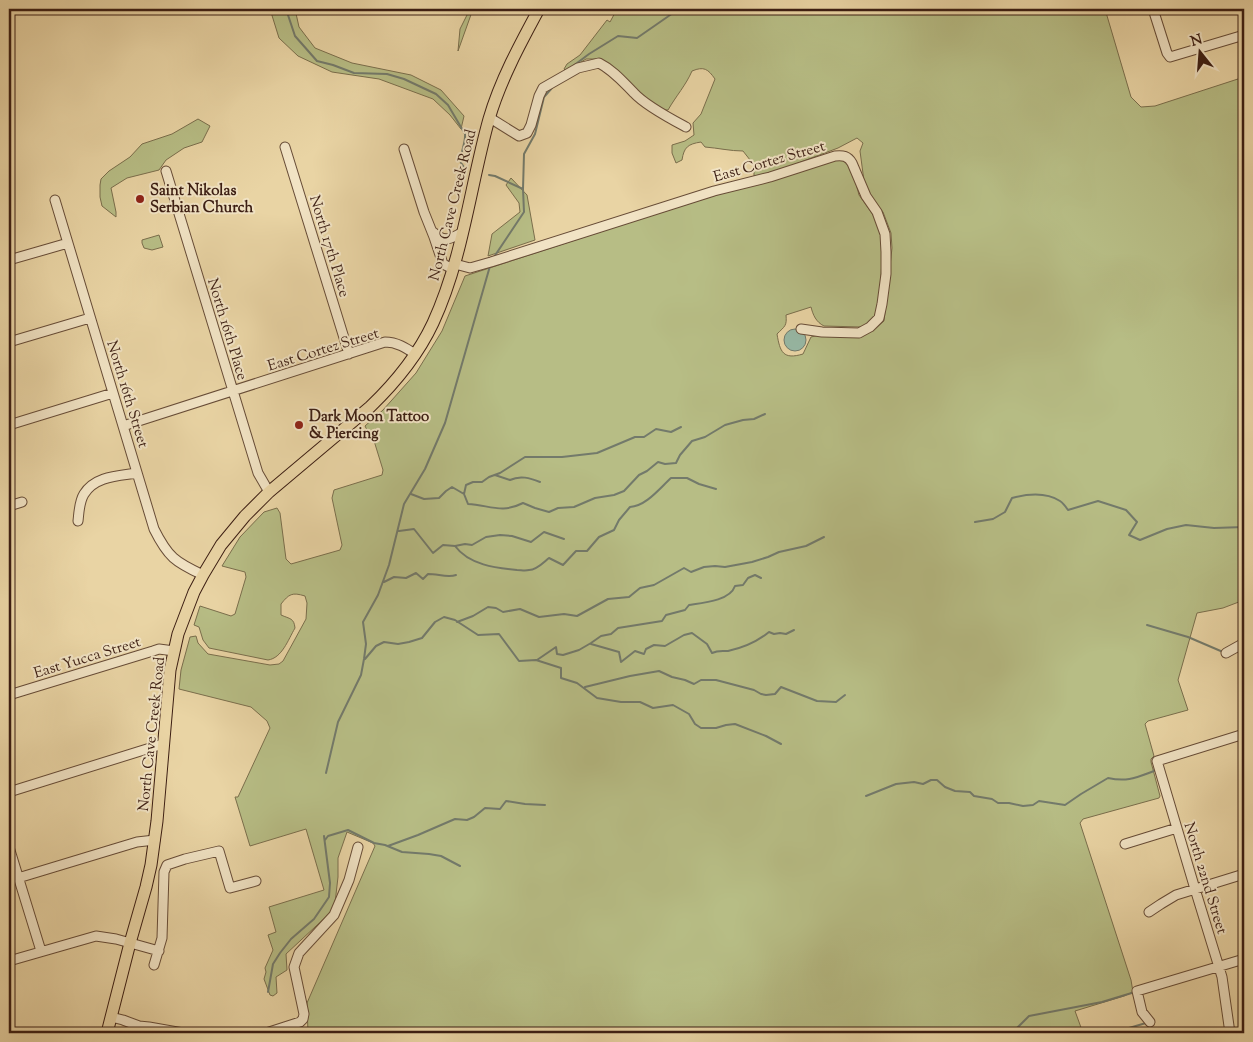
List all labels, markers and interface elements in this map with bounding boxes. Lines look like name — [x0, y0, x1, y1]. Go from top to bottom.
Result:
north arrow — [1176, 28, 1226, 78]
text: N — [1189, 30, 1205, 53]
street label: North Cave Creek Road — [424, 127, 483, 283]
street label: East Cortez Street — [711, 136, 828, 188]
place label: Saint Nikolas Serbian Church — [150, 181, 254, 219]
marker: Saint Nikolas Serbian Church — [134, 193, 146, 205]
street label: North 17th Place — [303, 193, 354, 300]
street label: North 16th Place — [201, 276, 252, 383]
street label: East Cortez Street — [265, 324, 382, 377]
street label: North 16th Street — [100, 338, 153, 451]
place label: Dark Moon Tattoo & Piercing — [309, 407, 429, 445]
marker: Dark Moon Tattoo & Piercing — [293, 419, 305, 431]
street label: East Yucca Street — [31, 632, 144, 685]
street label: North Cave Creek Road — [134, 655, 171, 813]
street label: North 22nd Street — [1178, 820, 1232, 937]

